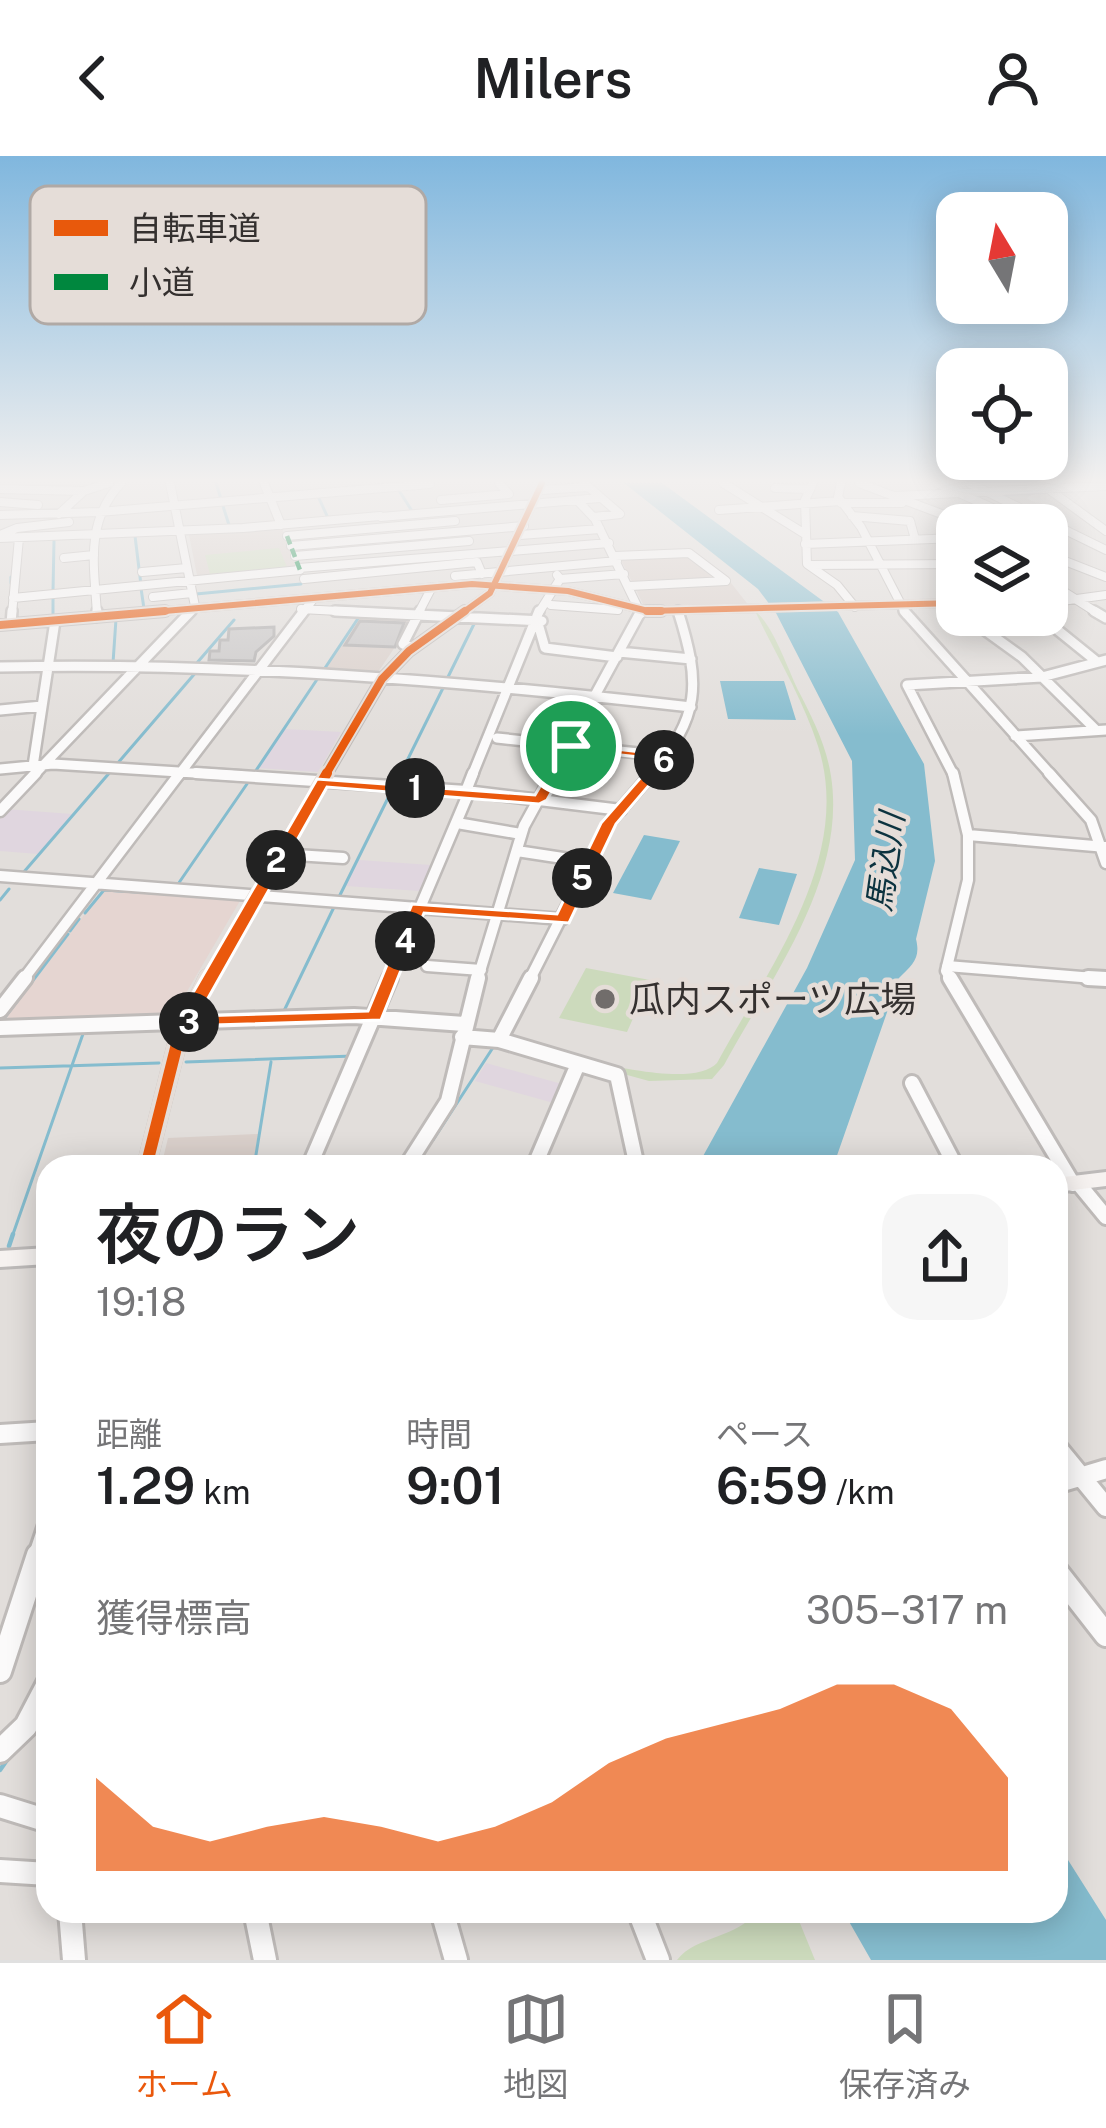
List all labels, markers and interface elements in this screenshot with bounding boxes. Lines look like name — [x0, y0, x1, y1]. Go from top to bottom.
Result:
icon: back — [60, 45, 126, 111]
icon: person — [980, 45, 1046, 111]
text: Milers — [474, 47, 633, 110]
legend — [30, 186, 426, 324]
north arrow — [936, 192, 1068, 324]
map controls — [936, 192, 1068, 636]
text: 自転車道 — [129, 209, 261, 247]
text: 小道 — [129, 263, 195, 301]
button: locate — [936, 348, 1068, 480]
button: layers — [936, 504, 1068, 636]
pin — [520, 695, 622, 797]
icon: arrive — [538, 713, 604, 779]
pin: 6 — [634, 730, 694, 790]
text: 6 — [653, 741, 675, 779]
pin: 1 — [385, 758, 445, 818]
text: 1 — [408, 769, 422, 807]
water label: 馬込川 — [859, 807, 911, 914]
pin: 2 — [246, 830, 306, 890]
text: 2 — [266, 841, 286, 879]
pin: 5 — [552, 848, 612, 908]
text: 5 — [571, 859, 593, 897]
pin: 4 — [375, 911, 435, 971]
text: 4 — [394, 922, 416, 960]
place label: 瓜内スポーツ広場 — [629, 978, 916, 1020]
marker: 瓜内スポーツ広場 — [592, 986, 618, 1012]
pin: 3 — [159, 992, 219, 1052]
text: 3 — [178, 1003, 200, 1041]
button: share — [882, 1194, 1008, 1320]
text: 夜のラン — [96, 1195, 360, 1273]
text: 19:18 — [96, 1279, 186, 1325]
text: 距離 — [96, 1415, 162, 1453]
text: 時間 — [406, 1415, 472, 1453]
text: ペース — [716, 1415, 813, 1453]
text: 1.29 — [96, 1456, 195, 1515]
text: 9:01 — [406, 1456, 505, 1515]
text: 6:59 — [716, 1456, 828, 1515]
text: km — [195, 1473, 250, 1511]
text: /km — [828, 1473, 895, 1511]
text: 305–317 m — [806, 1587, 1008, 1633]
text: 獲得標高 — [96, 1595, 252, 1641]
tab: ホーム — [135, 1986, 233, 2106]
tab: 地図 — [503, 1986, 569, 2106]
tab: 保存済み — [839, 1986, 971, 2106]

